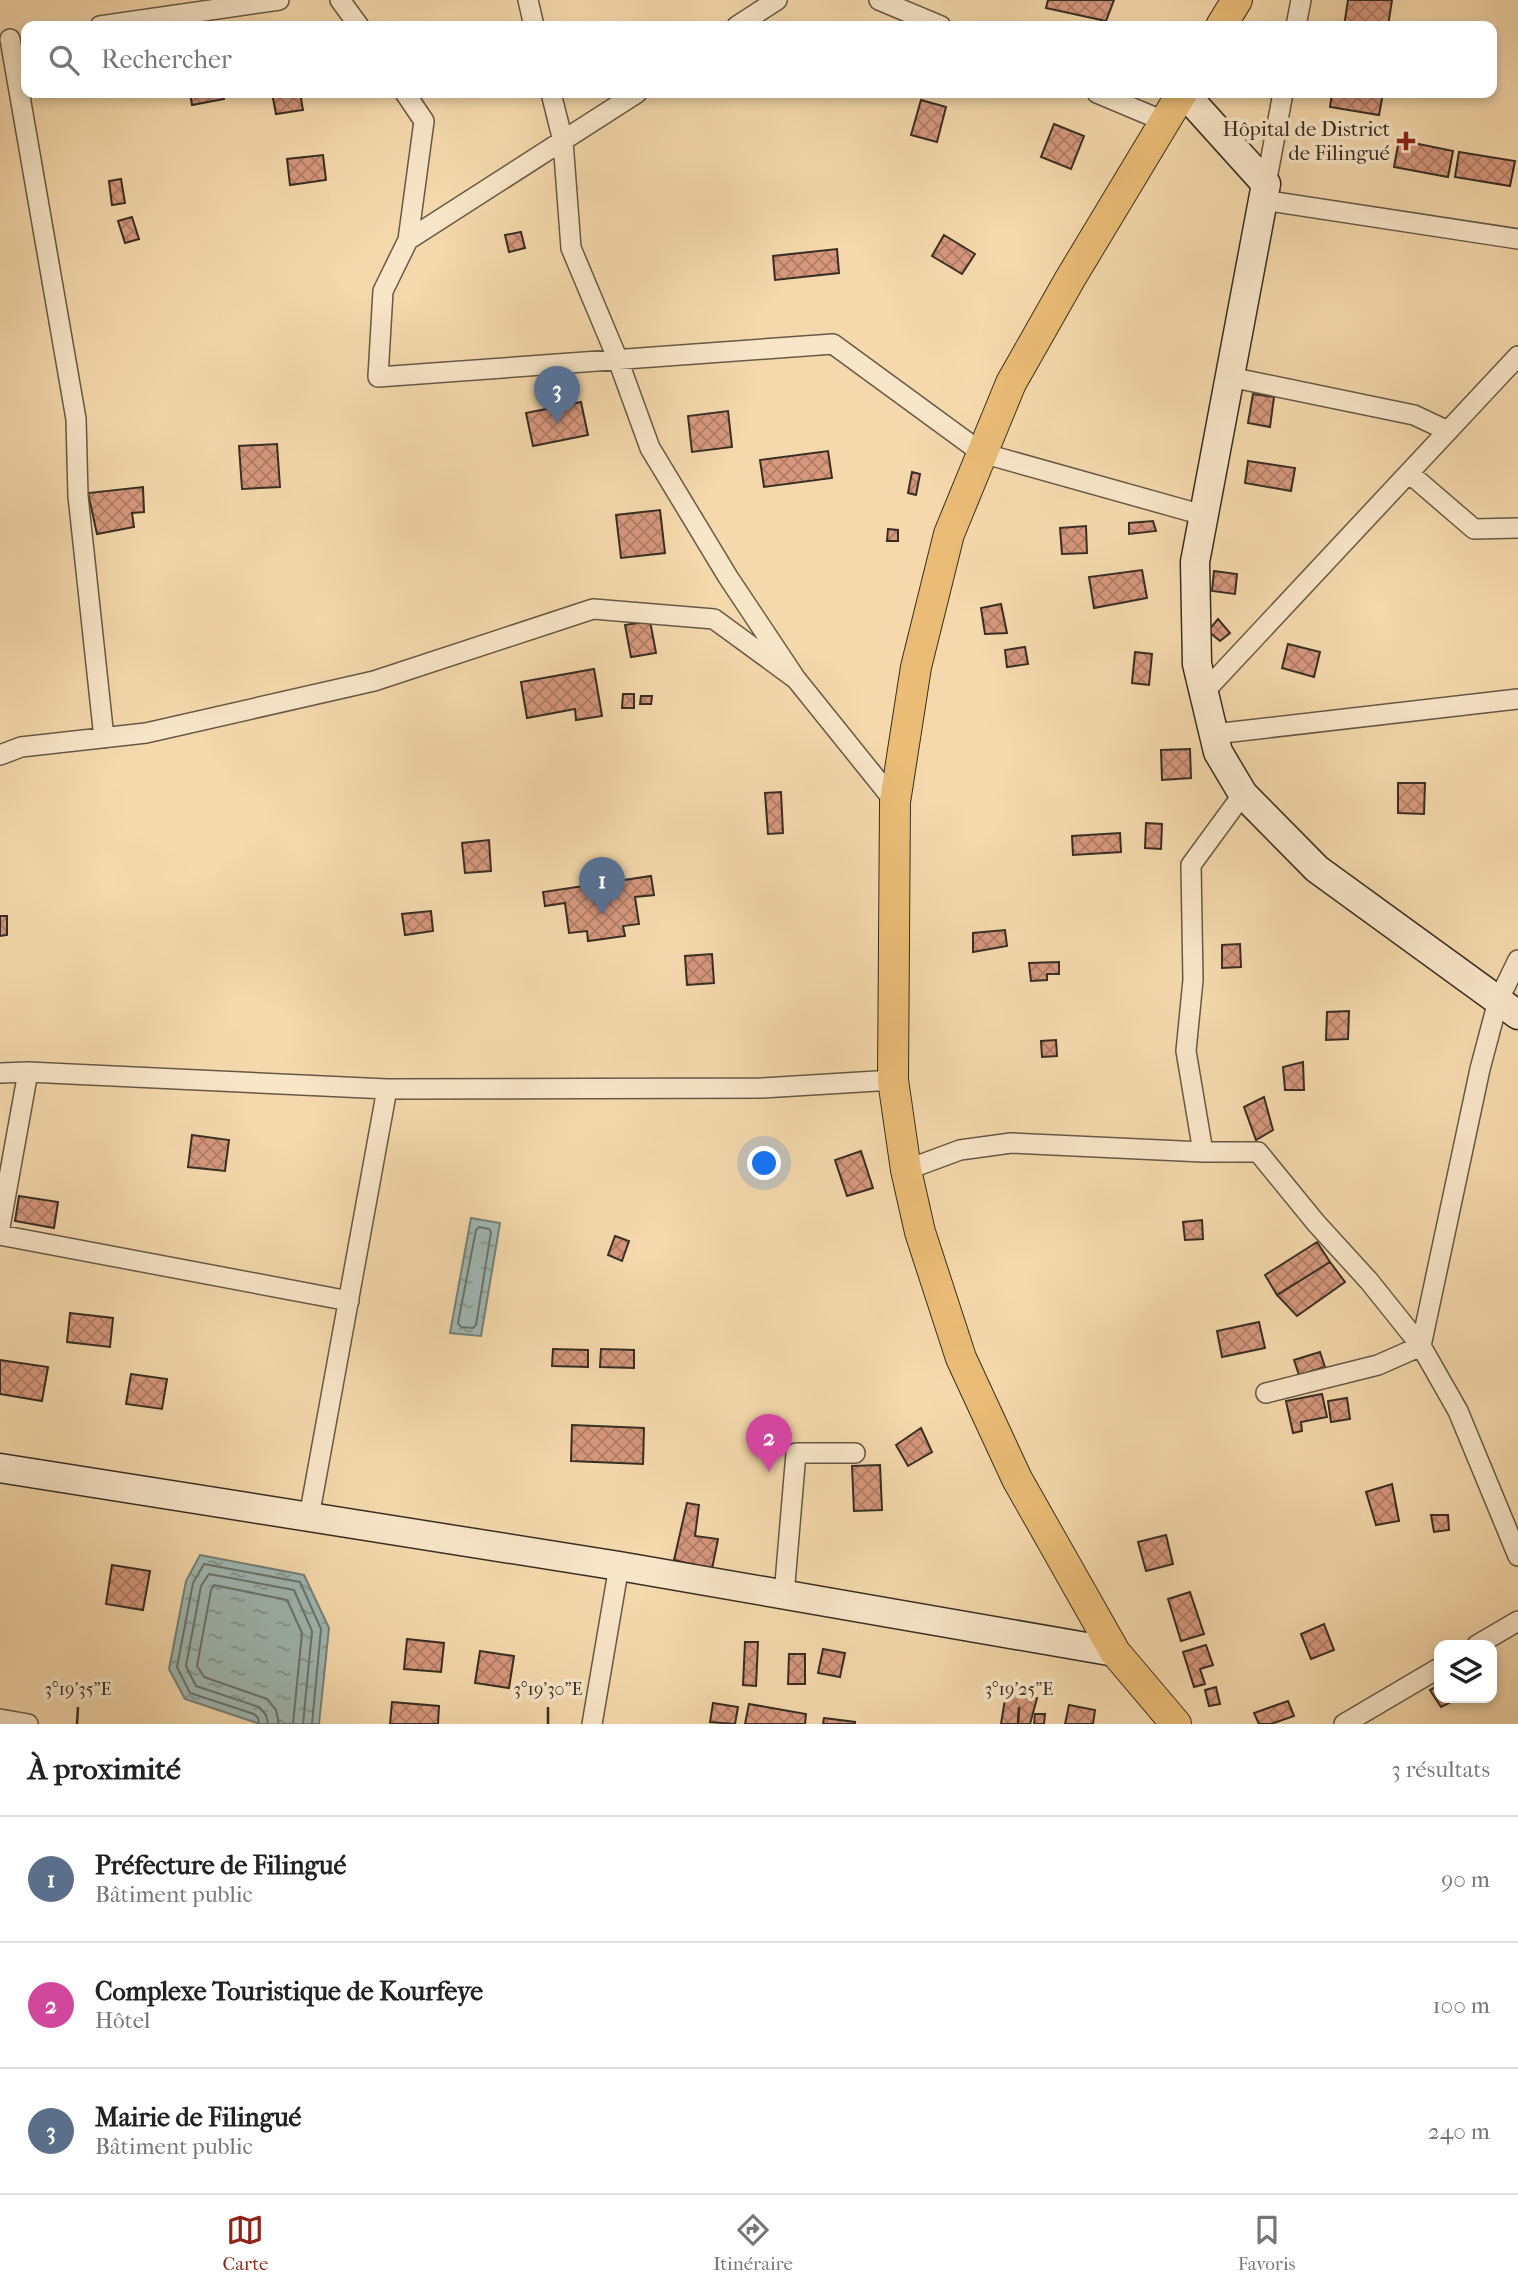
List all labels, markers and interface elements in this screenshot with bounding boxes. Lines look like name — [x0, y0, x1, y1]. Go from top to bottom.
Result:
search box — [21, 21, 1497, 98]
icon: search — [45, 41, 83, 79]
text: Rechercher — [101, 44, 232, 75]
place label: Hôpital de District de Filingué — [1223, 117, 1391, 165]
marker: Hôpital de District de Filingué — [1396, 131, 1416, 151]
pin: 3 — [534, 366, 580, 424]
pin: 1 — [579, 857, 625, 915]
your location — [747, 1146, 781, 1180]
pin: 2 — [746, 1414, 792, 1472]
map controls — [1434, 1640, 1497, 1703]
button: layers — [1434, 1640, 1497, 1703]
text: 3°19'35"E — [45, 1679, 111, 1700]
text: 3°19'30"E — [514, 1679, 582, 1700]
text: 3°19'25"E — [985, 1679, 1053, 1700]
text: À proximité — [28, 1752, 181, 1787]
text: 3 résultats — [1391, 1756, 1490, 1783]
text: Préfecture de Filingué — [95, 1850, 346, 1881]
text: 1 — [47, 1866, 55, 1893]
text: 90 m — [1441, 1866, 1490, 1893]
text: Bâtiment public — [95, 1881, 253, 1908]
text: Complexe Touristique de Kourfeye — [95, 1976, 483, 2007]
text: 2 — [45, 1992, 57, 2019]
text: 100 m — [1432, 1992, 1490, 2019]
text: Hôtel — [95, 2007, 150, 2034]
text: Mairie de Filingué — [95, 2102, 301, 2133]
text: 3 — [46, 2118, 56, 2145]
text: 240 m — [1428, 2118, 1490, 2145]
text: Bâtiment public — [95, 2133, 253, 2160]
tab: Carte — [222, 2211, 268, 2275]
tab: Itinéraire — [713, 2211, 793, 2275]
tab: Favoris — [1238, 2211, 1296, 2275]

